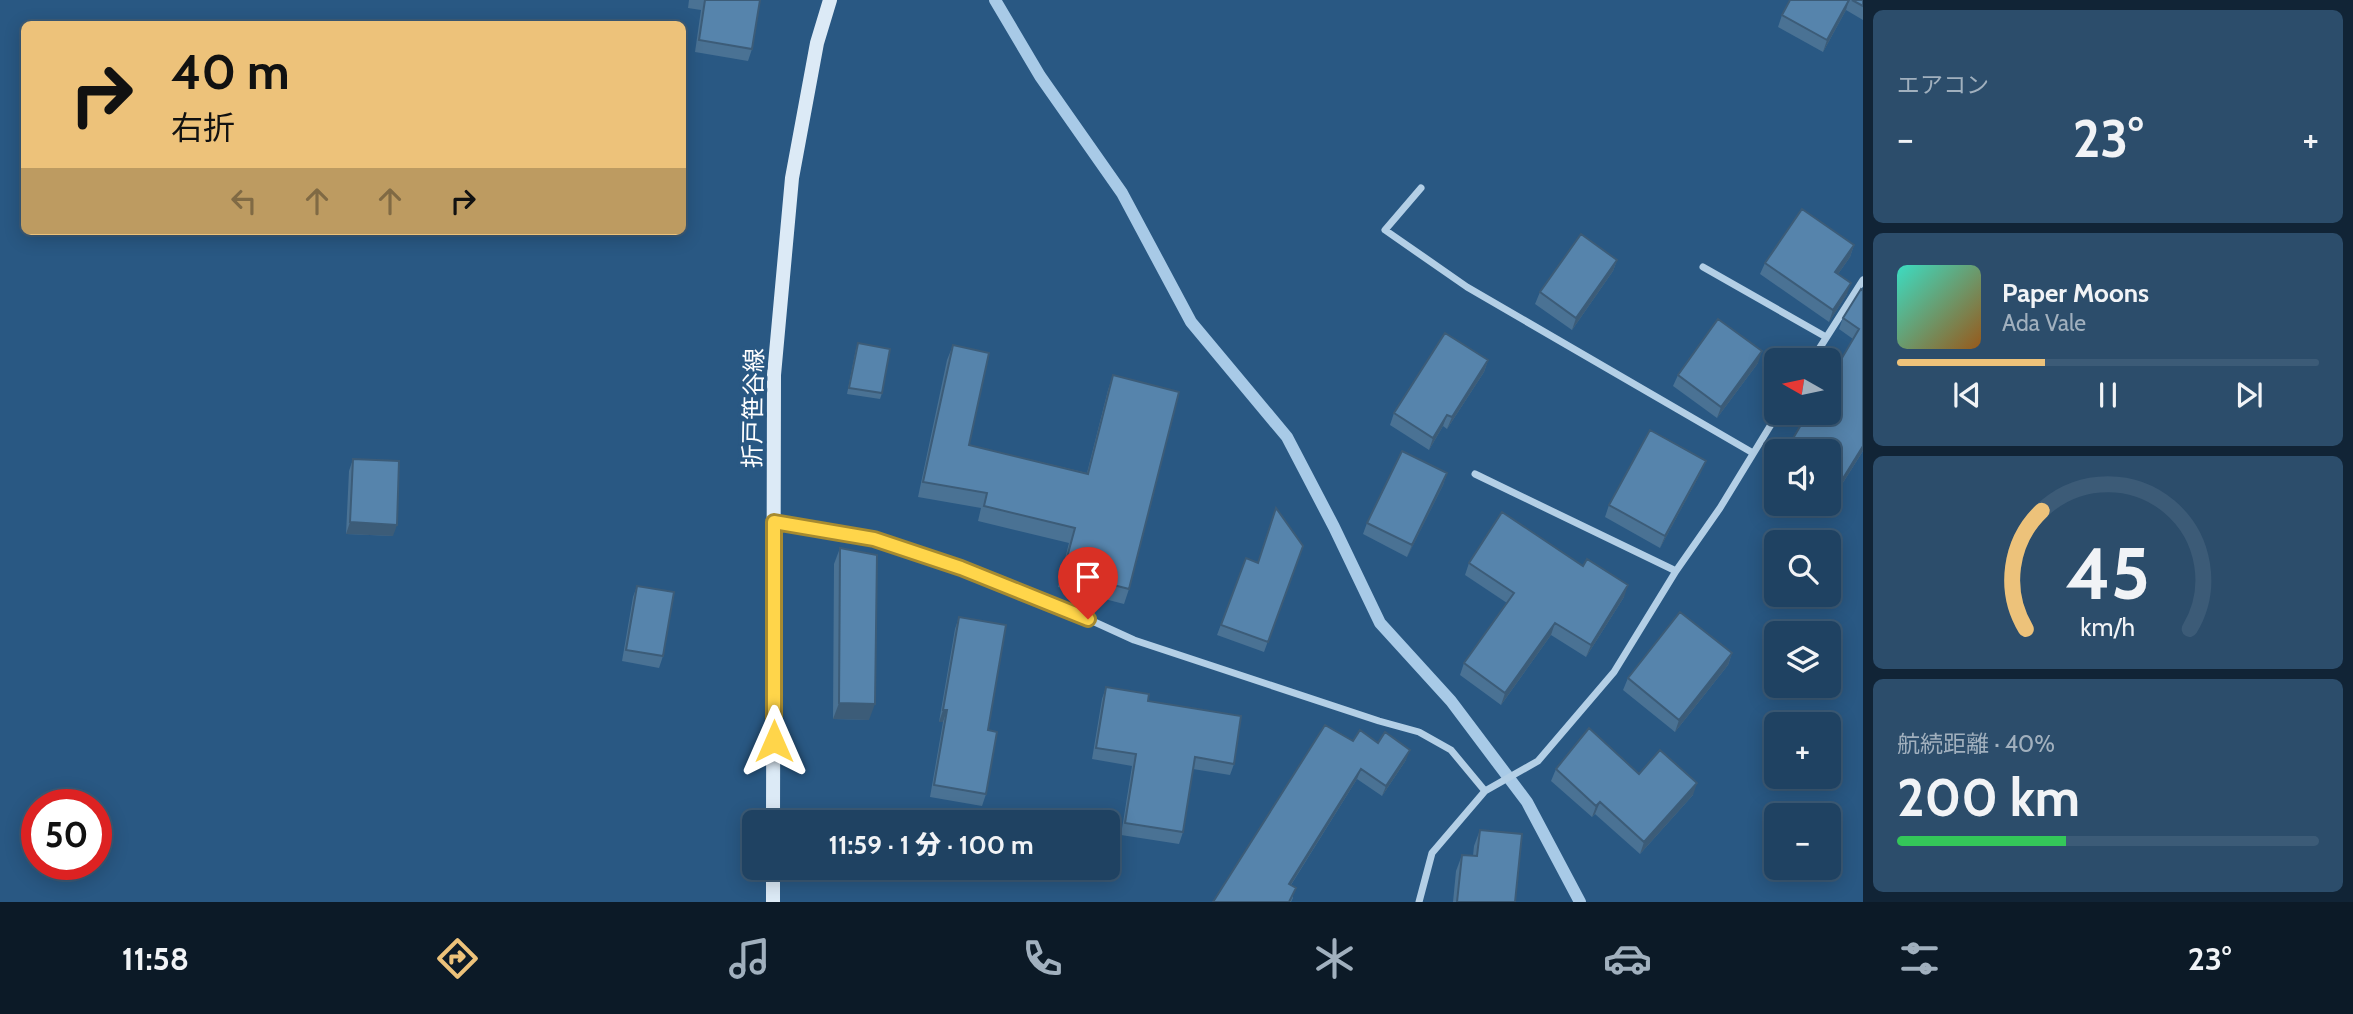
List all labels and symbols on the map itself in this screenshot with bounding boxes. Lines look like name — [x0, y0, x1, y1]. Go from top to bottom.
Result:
street label: 折戸笹谷線 — [737, 348, 769, 468]
north arrow — [1764, 348, 1841, 425]
pin — [1058, 547, 1118, 619]
position arrow — [737, 704, 811, 778]
speed limit sign: 50 — [21, 789, 112, 880]

